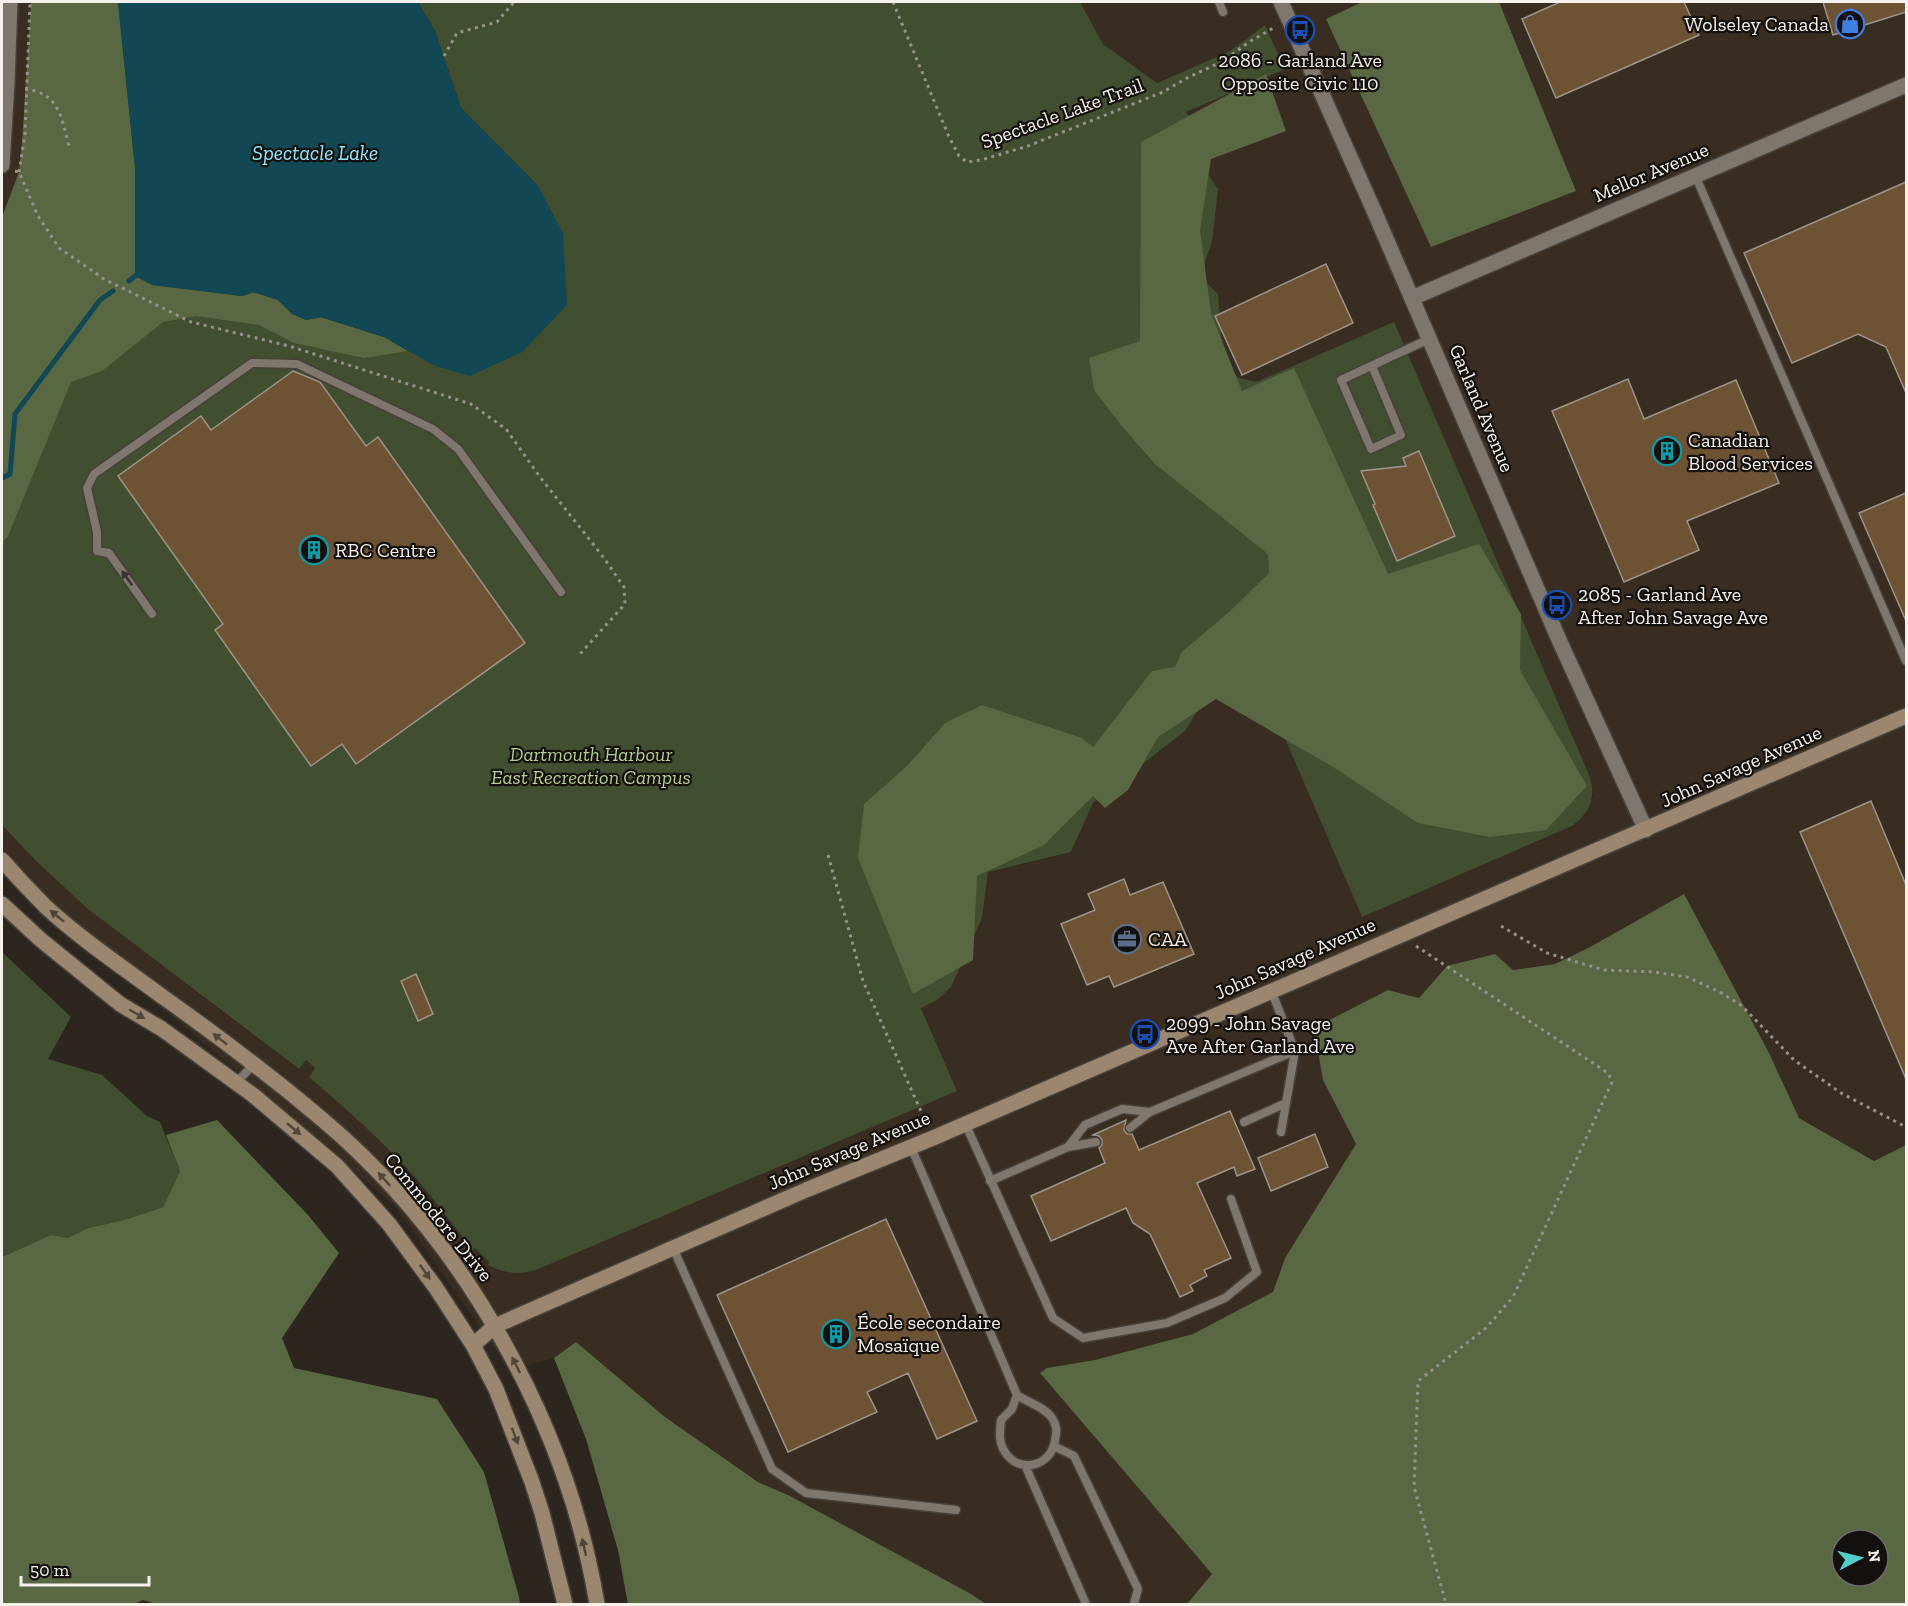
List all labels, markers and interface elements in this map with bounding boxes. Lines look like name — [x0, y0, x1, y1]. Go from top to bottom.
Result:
shop icon: Wolseley Canada — [1834, 8, 1866, 40]
place label: Wolseley Canada — [1685, 12, 1829, 36]
bus stop icon: 2086 - Garland Ave Opposite Civic 110 — [1284, 14, 1316, 46]
place label: 2086 - Garland Ave Opposite Civic 110 — [1218, 48, 1382, 95]
street label: Spectacle Lake Trail — [977, 72, 1147, 154]
street label: Mellor Avenue — [1590, 137, 1712, 207]
water label: Spectacle Lake — [252, 140, 378, 165]
street label: Garland Avenue — [1444, 341, 1520, 475]
place label: Canadian Blood Services — [1688, 428, 1813, 475]
building icon: Canadian Blood Services — [1651, 435, 1683, 467]
building icon: RBC Centre — [298, 534, 330, 566]
place label: RBC Centre — [335, 538, 436, 562]
one-way arrow — [121, 571, 133, 587]
place label: 2085 - Garland Ave After John Savage Ave — [1578, 582, 1768, 629]
bus stop icon: 2085 - Garland Ave After John Savage Ave — [1541, 589, 1573, 621]
street label: John Savage Avenue — [1657, 720, 1825, 812]
park label: Dartmouth Harbour East Recreation Campus — [491, 742, 691, 789]
one-way arrow — [49, 909, 65, 922]
street label: John Savage Avenue — [1211, 912, 1379, 1004]
office icon: CAA — [1111, 923, 1143, 955]
place label: CAA — [1148, 927, 1188, 951]
one-way arrow — [129, 1009, 146, 1019]
place label: 2099 - John Savage Ave After Garland Ave — [1166, 1011, 1354, 1058]
bus stop icon: 2099 - John Savage Ave After Garland Ave — [1129, 1018, 1161, 1050]
one-way arrow — [212, 1034, 227, 1046]
street label: John Savage Avenue — [764, 1105, 934, 1195]
one-way arrow — [286, 1122, 301, 1135]
street label: Commodore Drive — [380, 1148, 498, 1286]
one-way arrow — [378, 1172, 391, 1187]
one-way arrow — [419, 1264, 431, 1280]
place label: École secondaire Mosaïque — [857, 1310, 1001, 1357]
building icon: École secondaire Mosaïque — [820, 1318, 852, 1350]
one-way arrow — [512, 1357, 521, 1374]
one-way arrow — [511, 1427, 520, 1445]
north arrow — [1830, 1528, 1890, 1588]
one-way arrow — [579, 1538, 589, 1557]
scale bar — [21, 1549, 148, 1587]
text: N — [1864, 1549, 1885, 1563]
text: 50 m — [30, 1559, 70, 1581]

